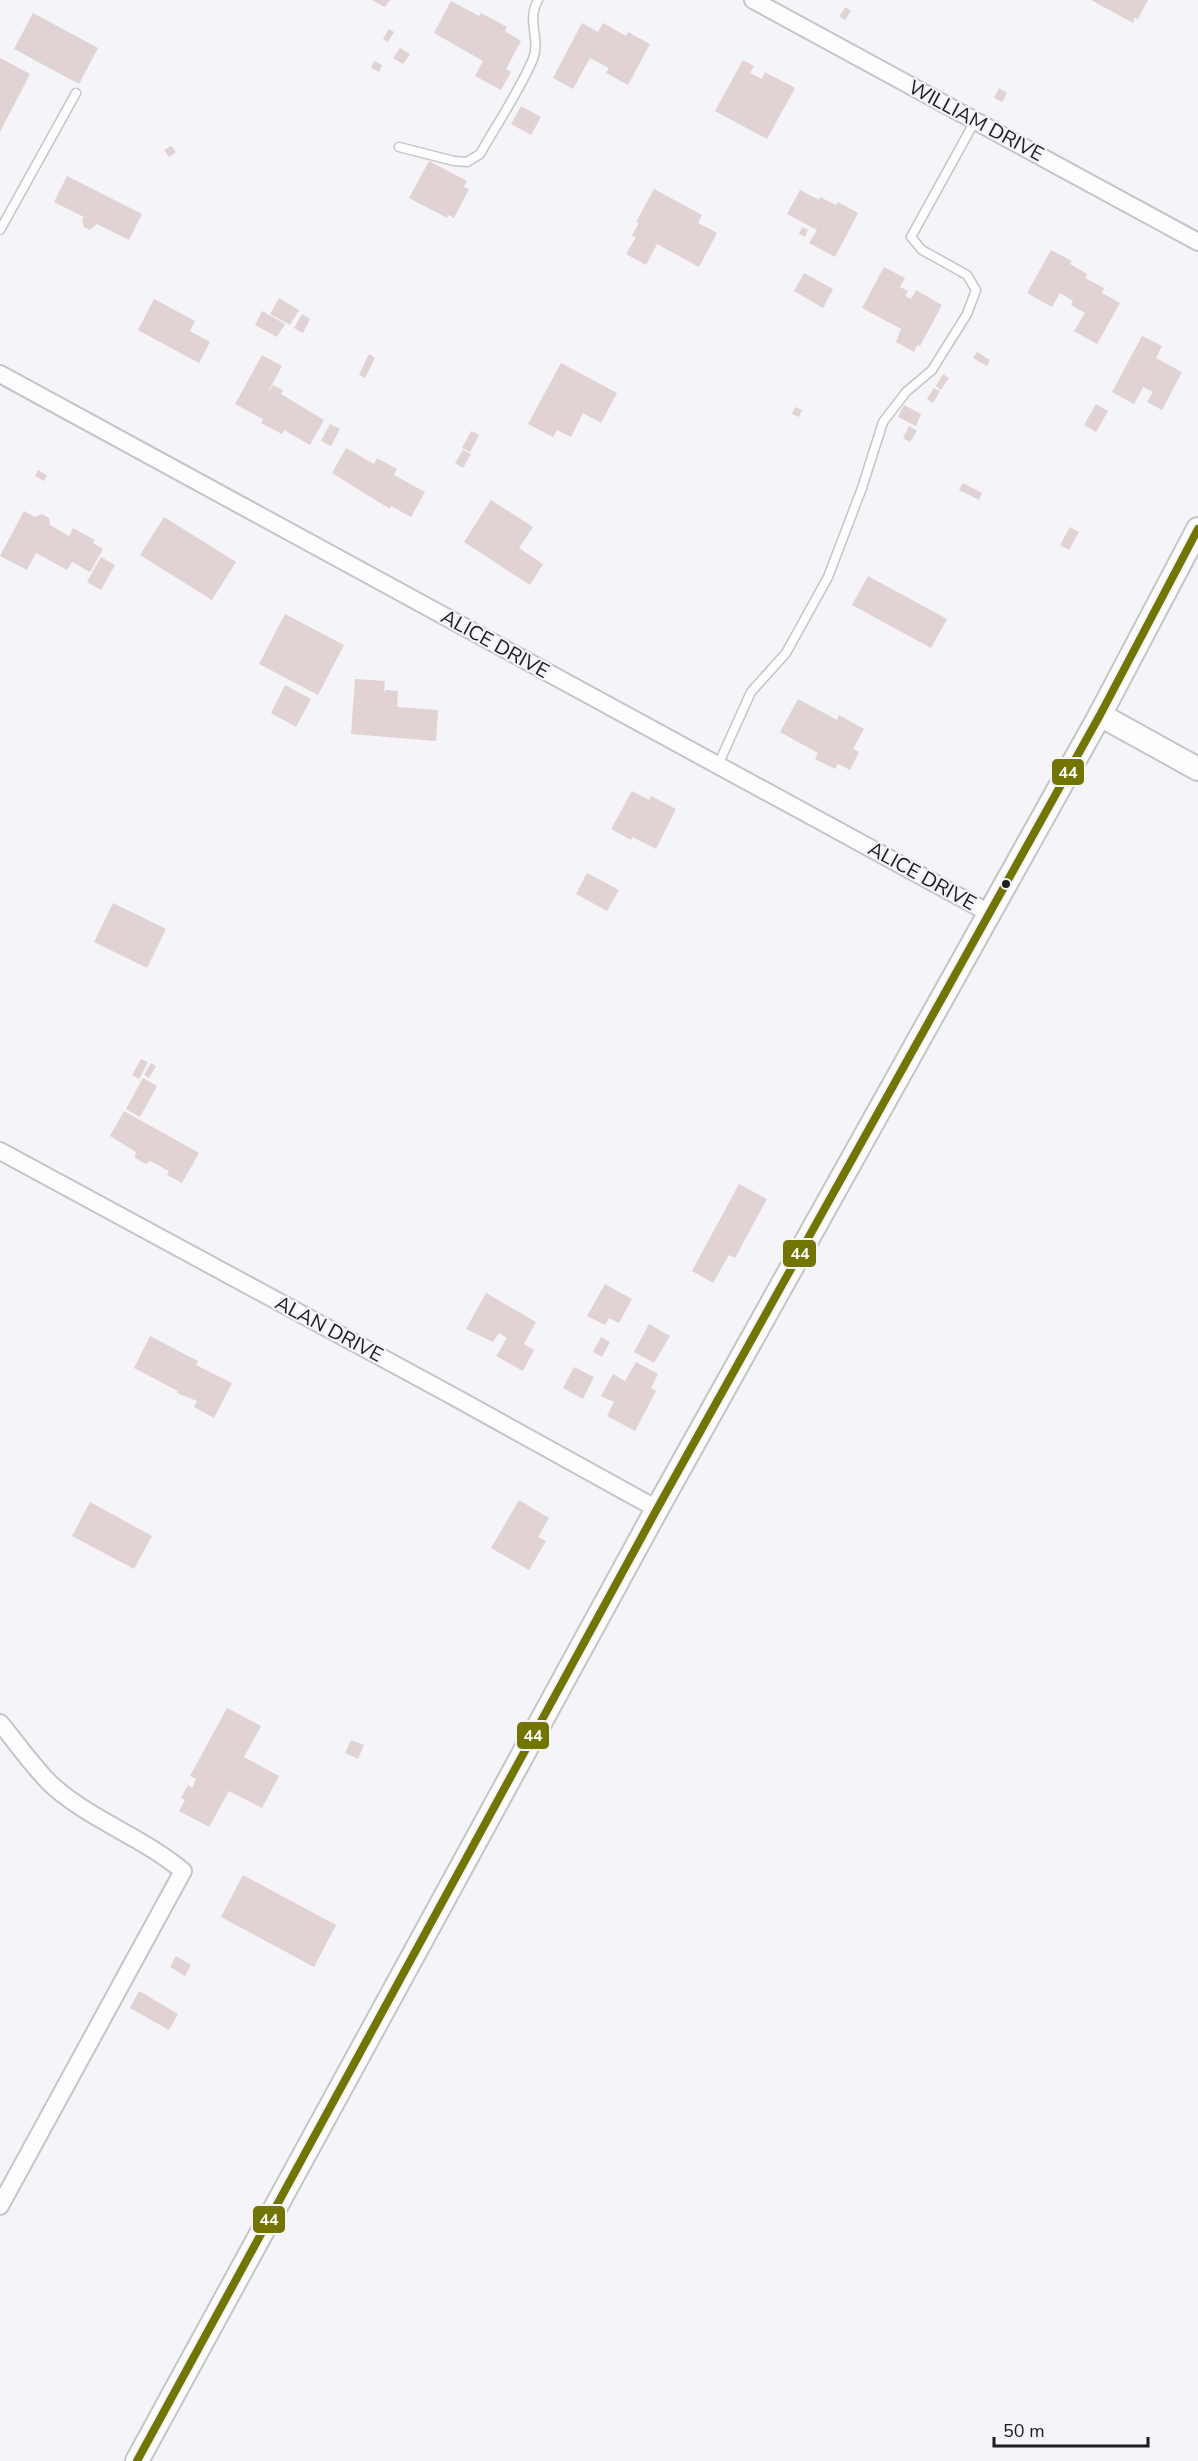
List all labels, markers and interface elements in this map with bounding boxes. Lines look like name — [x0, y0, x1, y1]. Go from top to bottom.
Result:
street label: WILLIAM DRIVE — [904, 74, 1048, 168]
street label: ALICE DRIVE — [436, 603, 554, 685]
line badge: 44 — [1051, 758, 1085, 786]
text: 44 — [1058, 762, 1078, 784]
street label: ALICE DRIVE — [863, 835, 981, 917]
unlabelled marker — [1000, 878, 1012, 890]
line badge: 44 — [782, 1239, 817, 1268]
text: 44 — [790, 1243, 810, 1265]
street label: ALAN DRIVE — [270, 1289, 388, 1369]
line badge: 44 — [516, 1721, 550, 1750]
text: 44 — [523, 1725, 543, 1747]
line badge: 44 — [252, 2205, 286, 2234]
text: 44 — [259, 2209, 279, 2231]
scale bar — [994, 2410, 1148, 2448]
text: 50 m — [1003, 2419, 1045, 2443]

